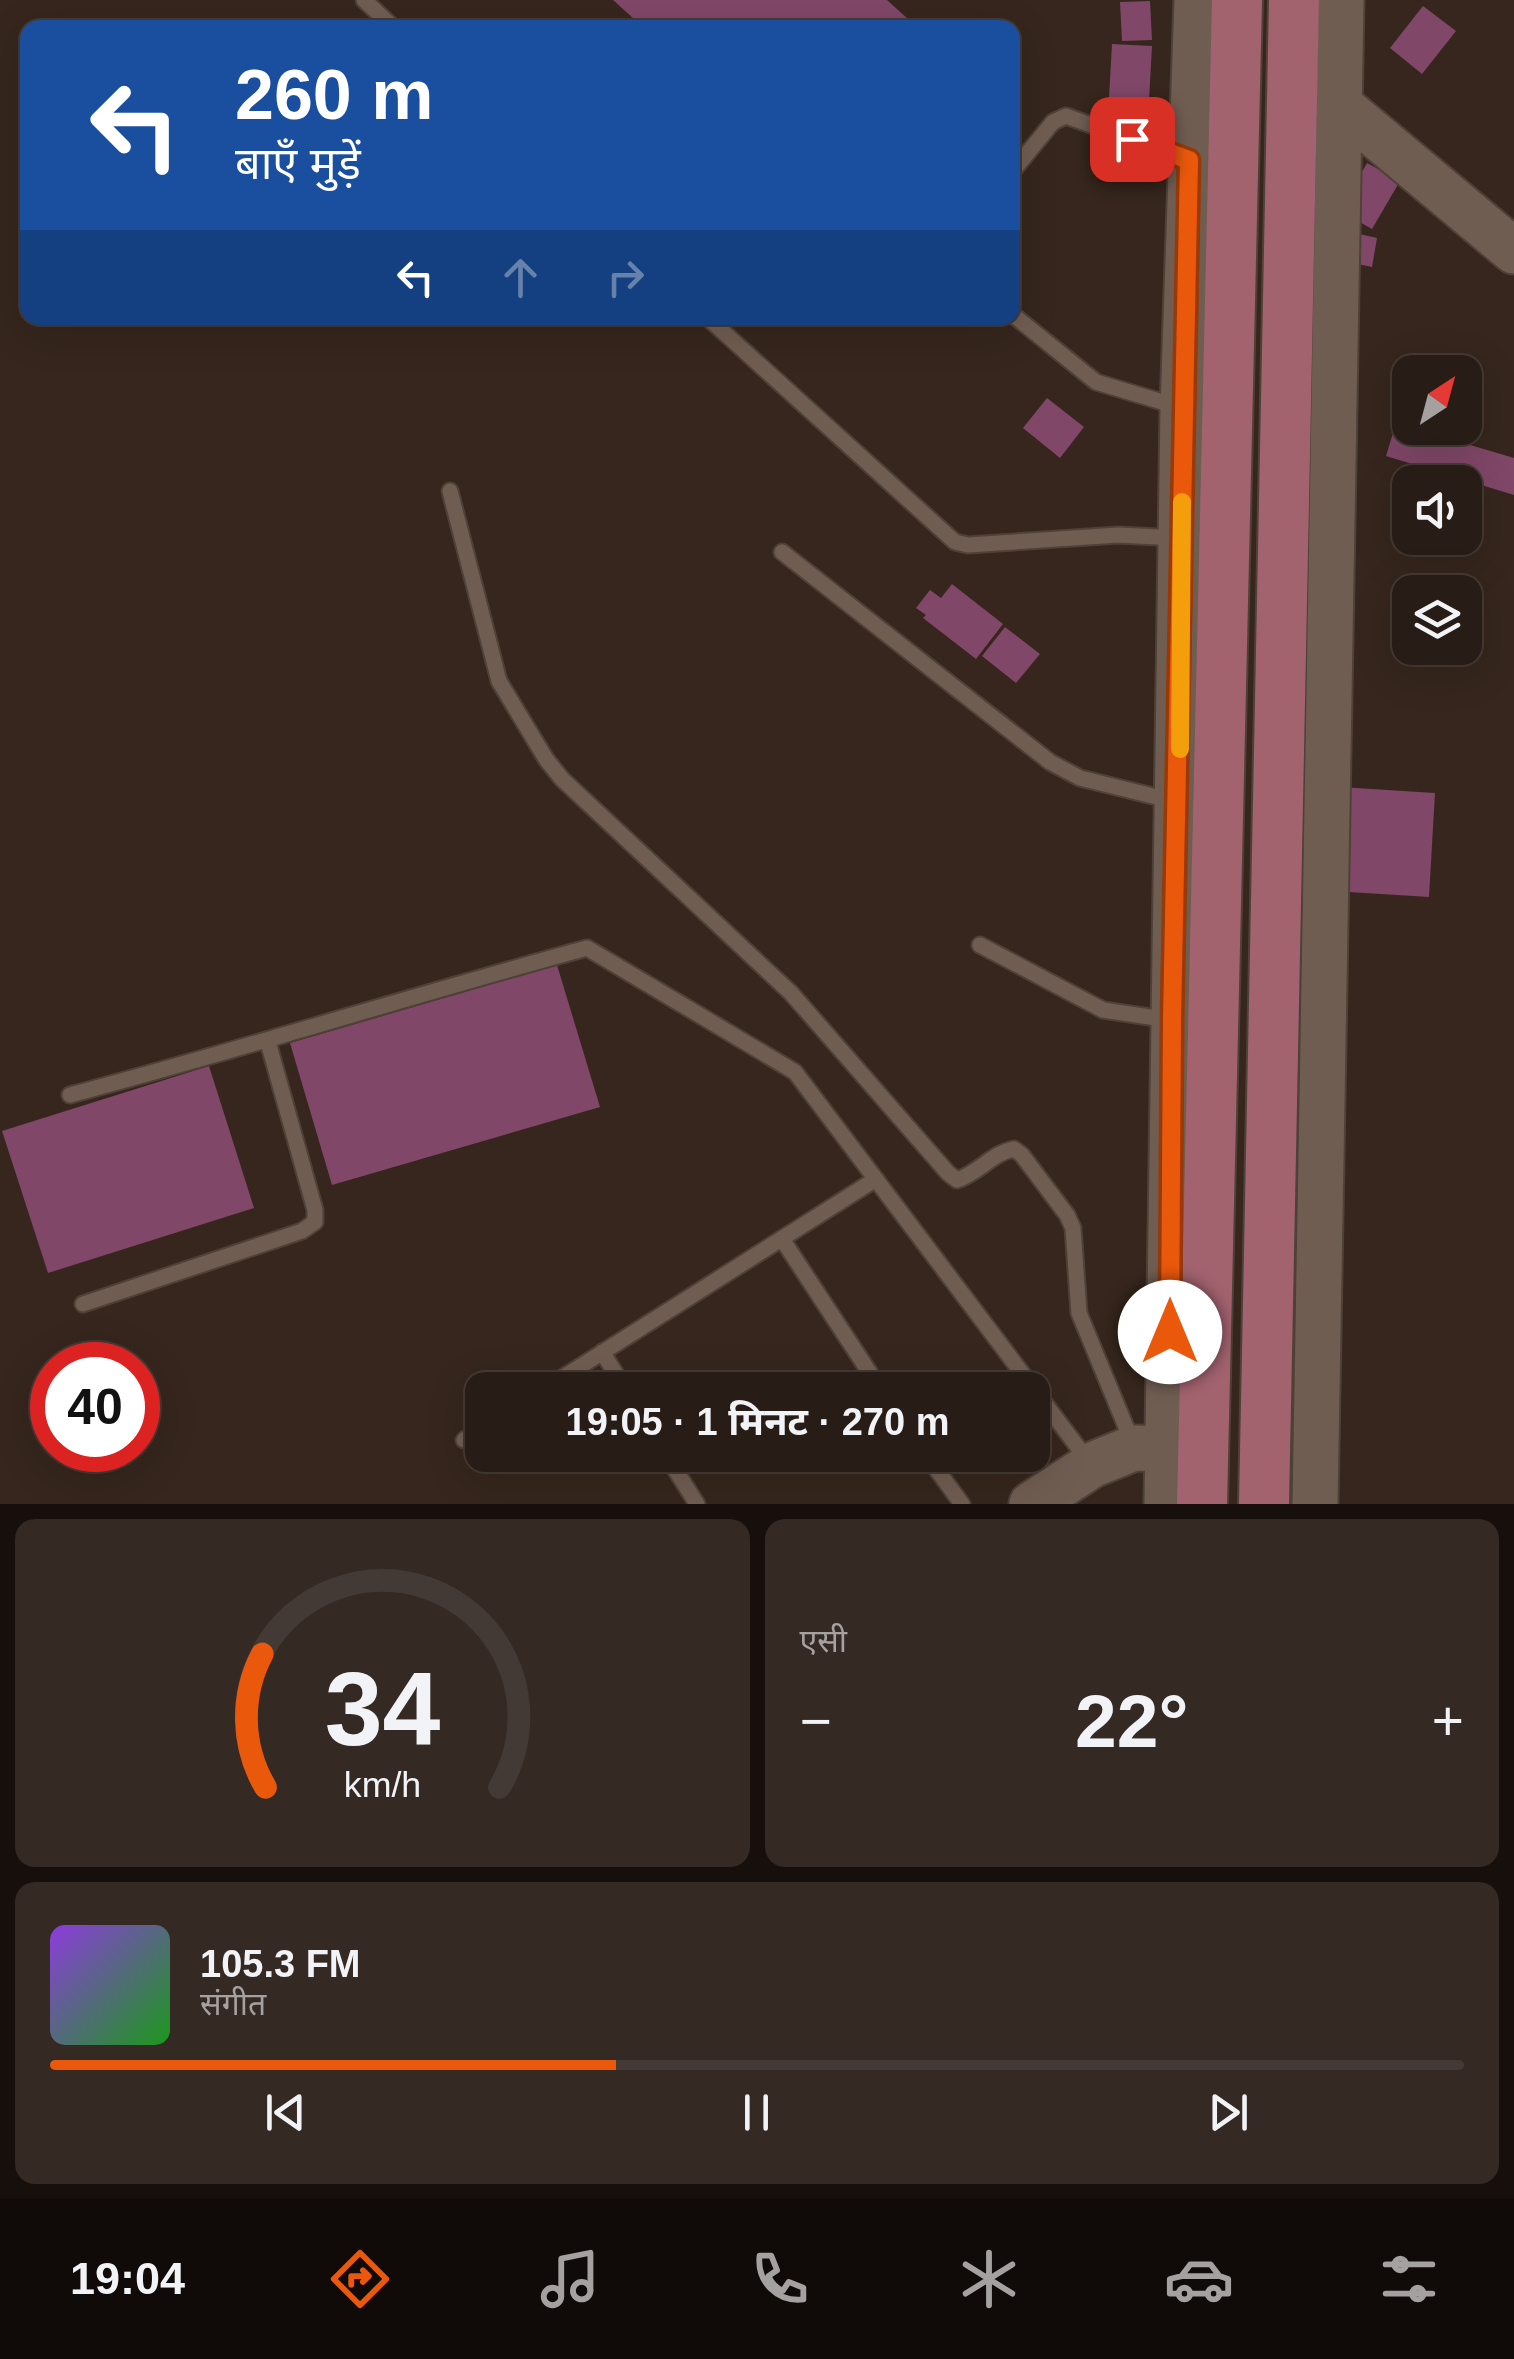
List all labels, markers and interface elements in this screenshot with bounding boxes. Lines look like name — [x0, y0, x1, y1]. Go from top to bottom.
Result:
text: 260 m — [235, 56, 433, 134]
icon: left — [70, 60, 200, 190]
pin — [1090, 97, 1175, 182]
icon: arrive — [1105, 112, 1160, 167]
text: बाएँ मुड़ें — [235, 138, 361, 189]
icon: left — [388, 250, 443, 305]
icon: ahead — [493, 250, 548, 305]
icon: right — [598, 250, 653, 305]
north arrow — [1392, 355, 1482, 445]
map controls — [1392, 355, 1482, 665]
button: sound — [1392, 465, 1482, 555]
button: layers — [1392, 575, 1482, 665]
position arrow — [1118, 1280, 1222, 1384]
speed limit sign: 40 — [30, 1342, 160, 1472]
text: 19:05 · 1 मिनट · 270 m — [566, 1401, 949, 1443]
text: एसी — [800, 1623, 847, 1659]
text: 34 — [324, 1651, 440, 1767]
text: 22° — [1075, 1679, 1188, 1763]
text: − — [800, 1690, 832, 1752]
text: + — [1432, 1690, 1464, 1752]
text: km/h — [344, 1765, 421, 1805]
text: 105.3 FM — [200, 1943, 361, 1985]
text: संगीत — [200, 1986, 266, 2022]
icon: previous — [258, 2085, 313, 2140]
icon: pause — [729, 2085, 784, 2140]
icon: next — [1201, 2085, 1256, 2140]
icon: directions — [325, 2244, 395, 2314]
icon: music — [535, 2244, 605, 2314]
icon: phone — [745, 2244, 815, 2314]
icon: climate — [954, 2244, 1024, 2314]
icon: car — [1164, 2244, 1234, 2314]
icon: filters — [1374, 2244, 1444, 2314]
text: 19:04 — [70, 2253, 185, 2304]

